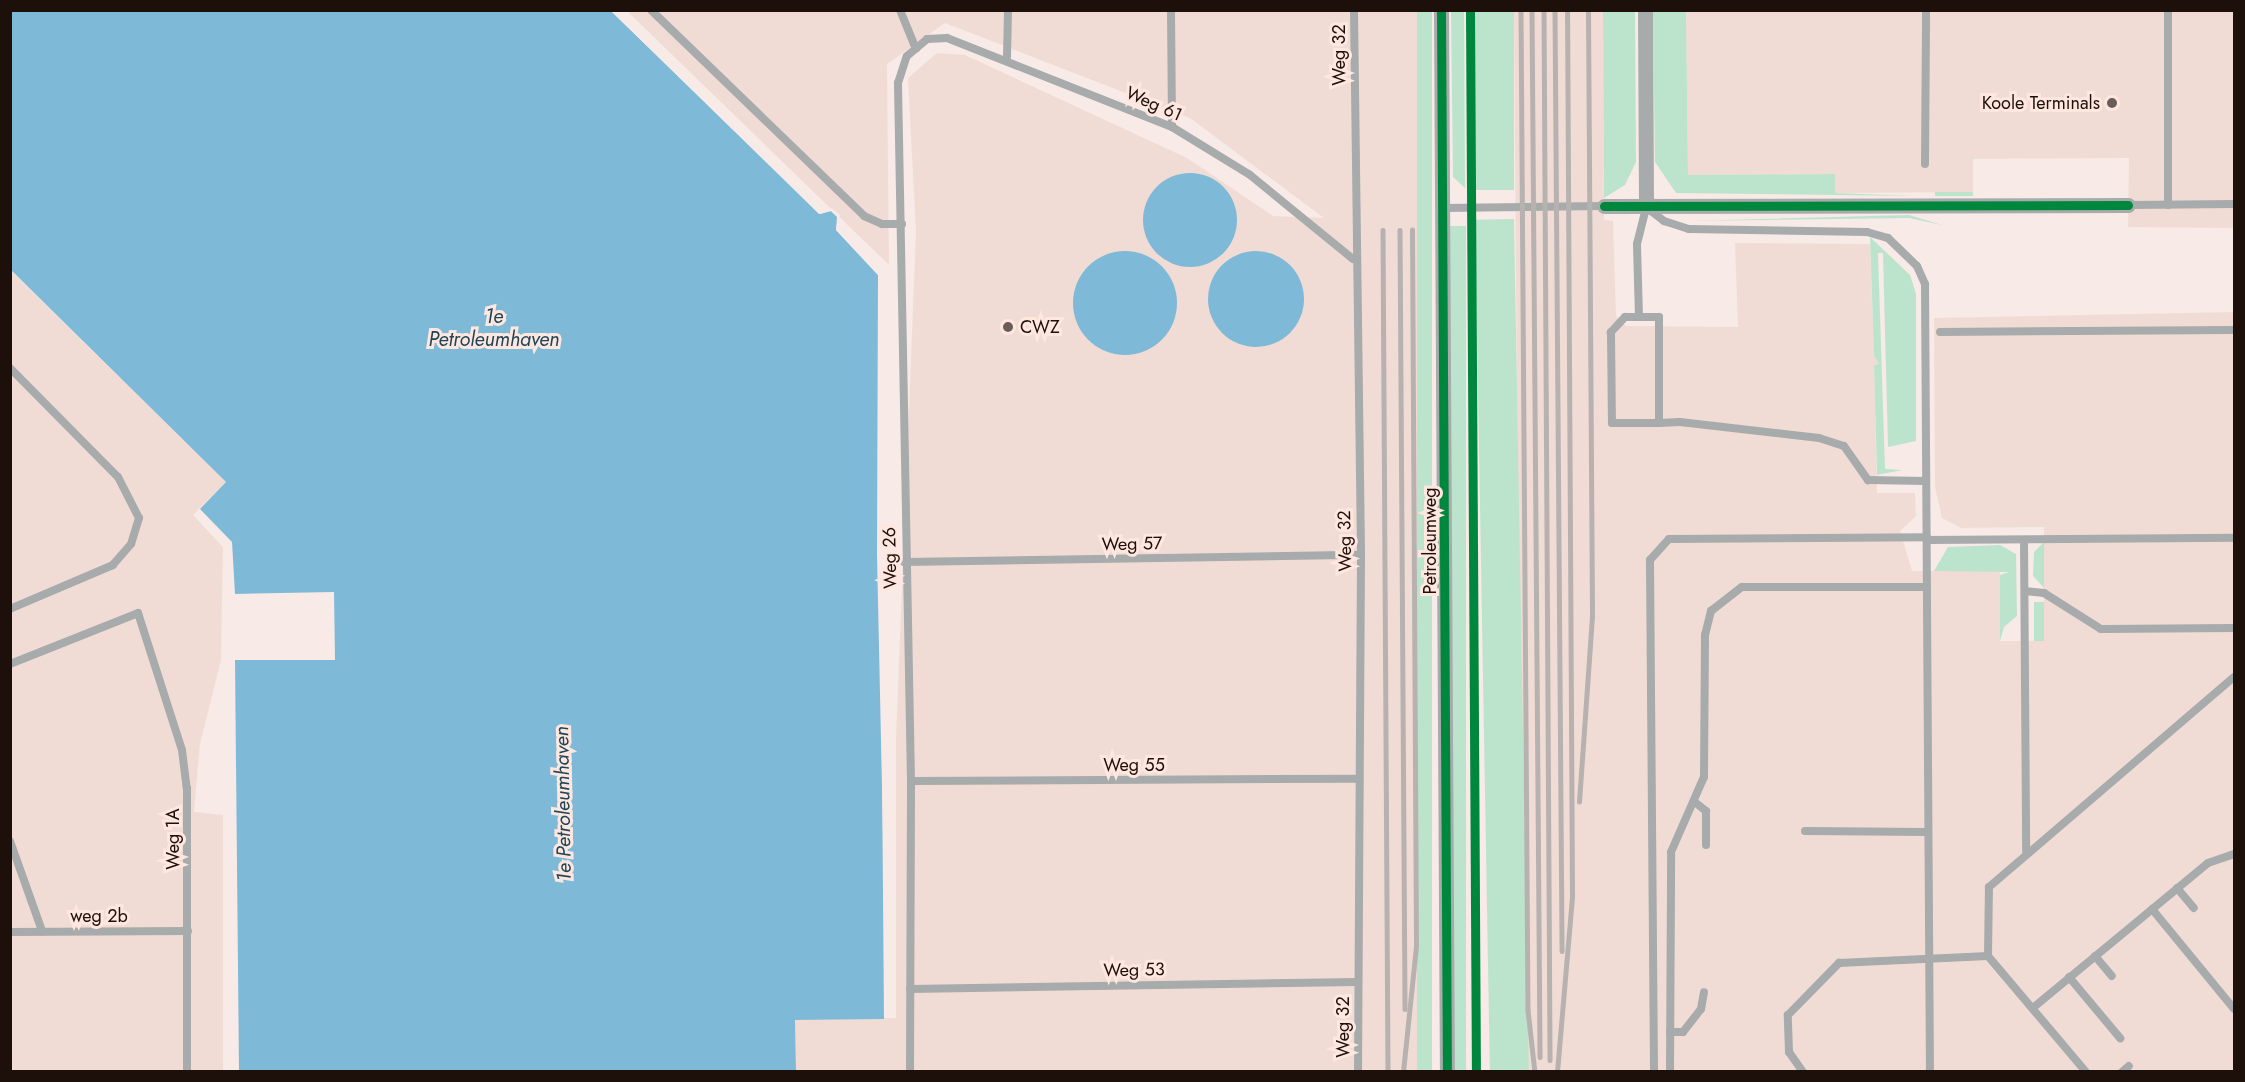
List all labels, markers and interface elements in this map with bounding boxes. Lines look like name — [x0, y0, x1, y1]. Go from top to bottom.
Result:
street label: Weg 32 — [1328, 24, 1350, 86]
street label: Weg 61 — [1122, 82, 1186, 126]
place label: Koole Terminals — [1982, 92, 2100, 114]
marker: Koole Terminals — [2105, 96, 2119, 110]
water label: 1e Petroleumhaven — [429, 305, 559, 352]
place label: CWZ — [1020, 316, 1060, 338]
marker: CWZ — [1001, 320, 1015, 334]
street label: Petroleumweg — [1419, 488, 1441, 594]
street label: Weg 32 — [1334, 510, 1356, 572]
street label: Weg 26 — [879, 527, 901, 589]
street label: Weg 57 — [1101, 533, 1163, 555]
water label: 1e Petroleumhaven — [550, 726, 576, 882]
street label: Weg 55 — [1103, 754, 1165, 776]
street label: Weg 1A — [162, 808, 184, 870]
street label: weg 2b — [70, 905, 128, 927]
street label: Weg 53 — [1103, 959, 1165, 981]
street label: Weg 32 — [1332, 996, 1354, 1058]

